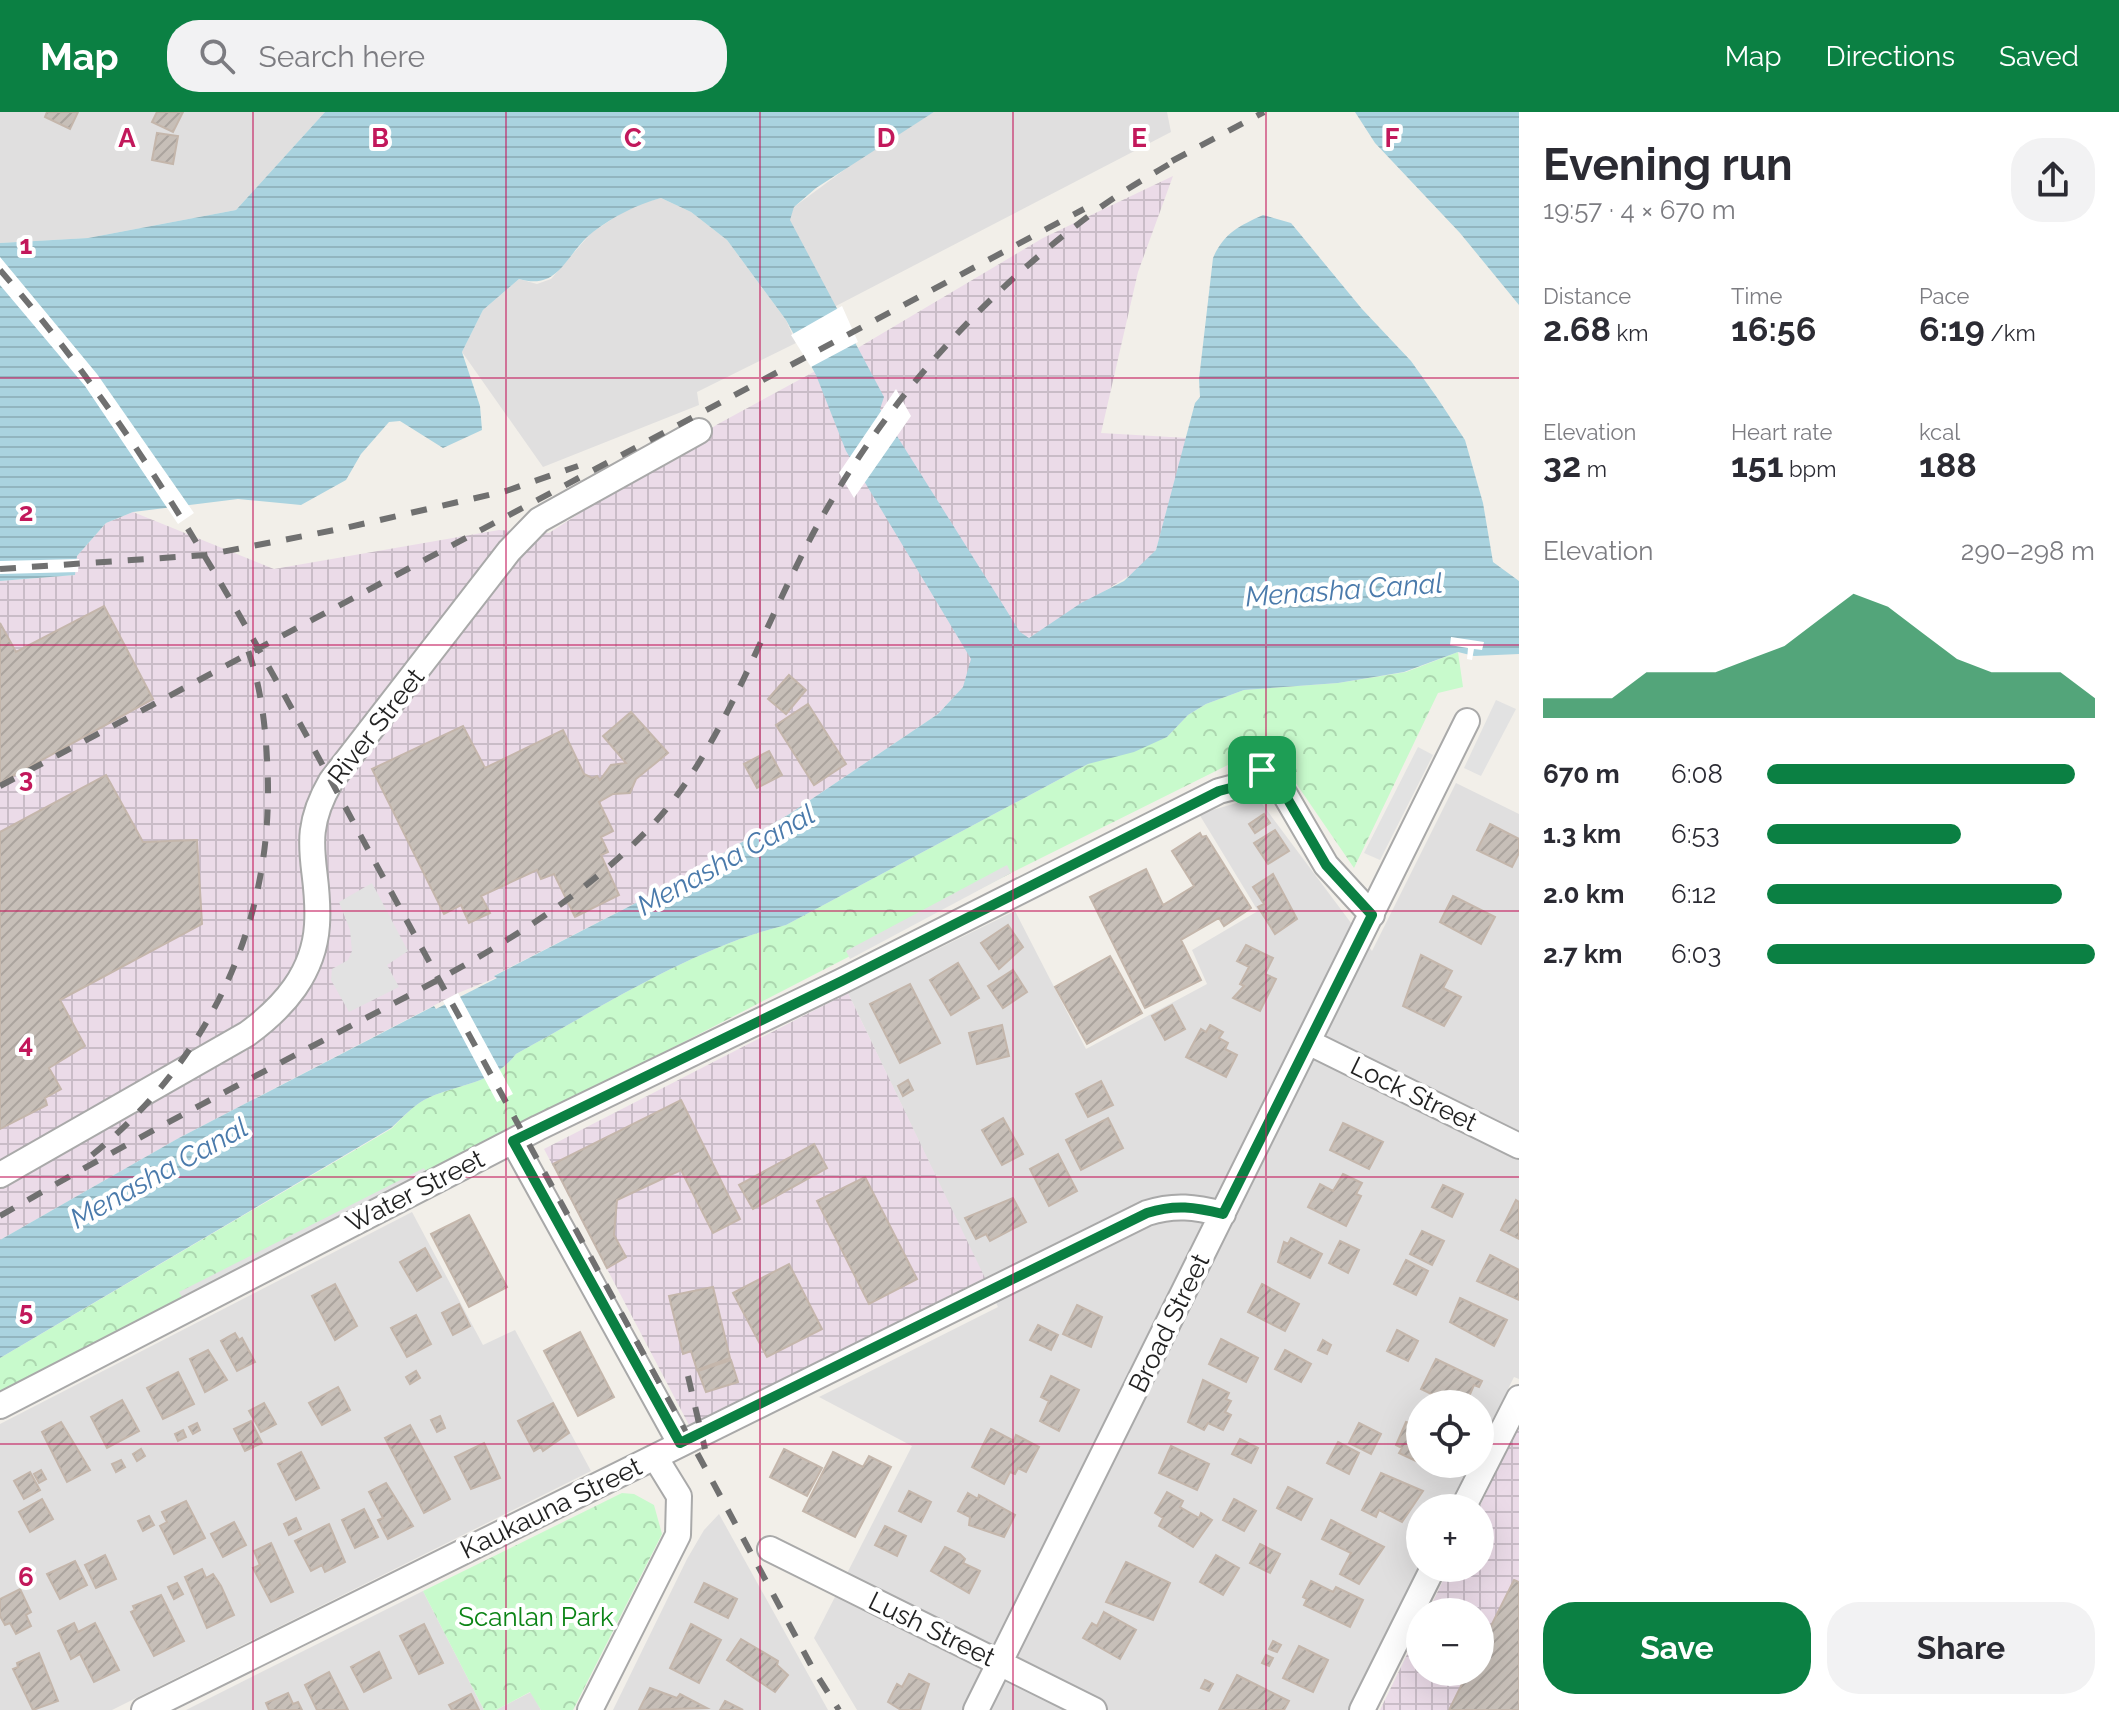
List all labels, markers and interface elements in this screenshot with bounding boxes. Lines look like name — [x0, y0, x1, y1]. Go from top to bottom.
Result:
search box — [167, 20, 727, 92]
text: Map — [40, 34, 119, 79]
icon: search — [195, 34, 239, 78]
text: Search here — [259, 39, 425, 74]
text: Map — [1725, 40, 1782, 73]
text: Directions — [1826, 40, 1955, 73]
text: Saved — [1999, 40, 2079, 73]
text: A — [118, 123, 136, 153]
text: B — [371, 123, 389, 153]
text: C — [624, 123, 642, 153]
text: D — [877, 123, 895, 153]
text: E — [1131, 123, 1147, 153]
text: F — [1385, 123, 1400, 153]
button: share — [2011, 138, 2095, 222]
text: Evening run — [1543, 139, 1792, 190]
text: 19:57 · 4 × 670 m — [1543, 195, 1736, 225]
text: 1 — [20, 230, 33, 260]
text: Distance — [1543, 283, 1631, 309]
text: Time — [1731, 283, 1782, 309]
text: Pace — [1919, 283, 1969, 309]
text: 2.68 — [1543, 309, 1611, 349]
text: 16:56 — [1731, 309, 1816, 349]
text: 6:19 — [1919, 309, 1985, 349]
text: km — [1611, 320, 1649, 346]
text: /km — [1985, 320, 2036, 346]
text: Elevation — [1543, 419, 1636, 445]
text: Heart rate — [1731, 419, 1832, 445]
text: kcal — [1919, 419, 1960, 445]
text: 32 — [1543, 445, 1581, 485]
text: 151 — [1731, 445, 1783, 485]
text: 188 — [1919, 445, 1977, 485]
text: m — [1581, 456, 1607, 482]
text: bpm — [1783, 456, 1836, 482]
text: 2 — [19, 497, 33, 527]
text: Elevation — [1543, 536, 1653, 566]
text: 290–298 m — [1961, 536, 2095, 566]
water label: Menasha Canal — [1244, 567, 1444, 613]
street label: River Street — [322, 662, 431, 790]
pin — [1228, 736, 1296, 804]
icon: arrive — [1240, 748, 1284, 792]
text: 670 m — [1543, 759, 1620, 789]
text: 6:08 — [1671, 759, 1723, 789]
text: 3 — [19, 763, 33, 793]
water label: Menasha Canal — [631, 798, 821, 922]
text: 1.3 km — [1543, 819, 1621, 849]
text: 6:53 — [1671, 819, 1720, 849]
text: 2.0 km — [1543, 879, 1624, 909]
text: 6:12 — [1671, 879, 1716, 909]
text: 2.7 km — [1543, 939, 1623, 969]
text: 6:03 — [1671, 939, 1721, 969]
text: 4 — [19, 1029, 33, 1059]
street label: Lock Street — [1346, 1050, 1482, 1138]
water label: Menasha Canal — [64, 1111, 254, 1235]
street label: Water Street — [341, 1143, 489, 1239]
street label: Broad Street — [1123, 1249, 1216, 1397]
text: 5 — [19, 1296, 33, 1326]
map controls — [1406, 1390, 1494, 1686]
button: locate — [1406, 1390, 1494, 1478]
street label: Kaukauna Street — [456, 1451, 647, 1565]
button: + — [1406, 1494, 1494, 1582]
text: 6 — [18, 1562, 34, 1592]
street label: Lush Street — [864, 1585, 1000, 1673]
button: − — [1406, 1598, 1494, 1686]
park label: Scanlan Park — [458, 1602, 614, 1632]
button: Save — [1543, 1602, 1811, 1694]
button: Share — [1827, 1602, 2095, 1694]

